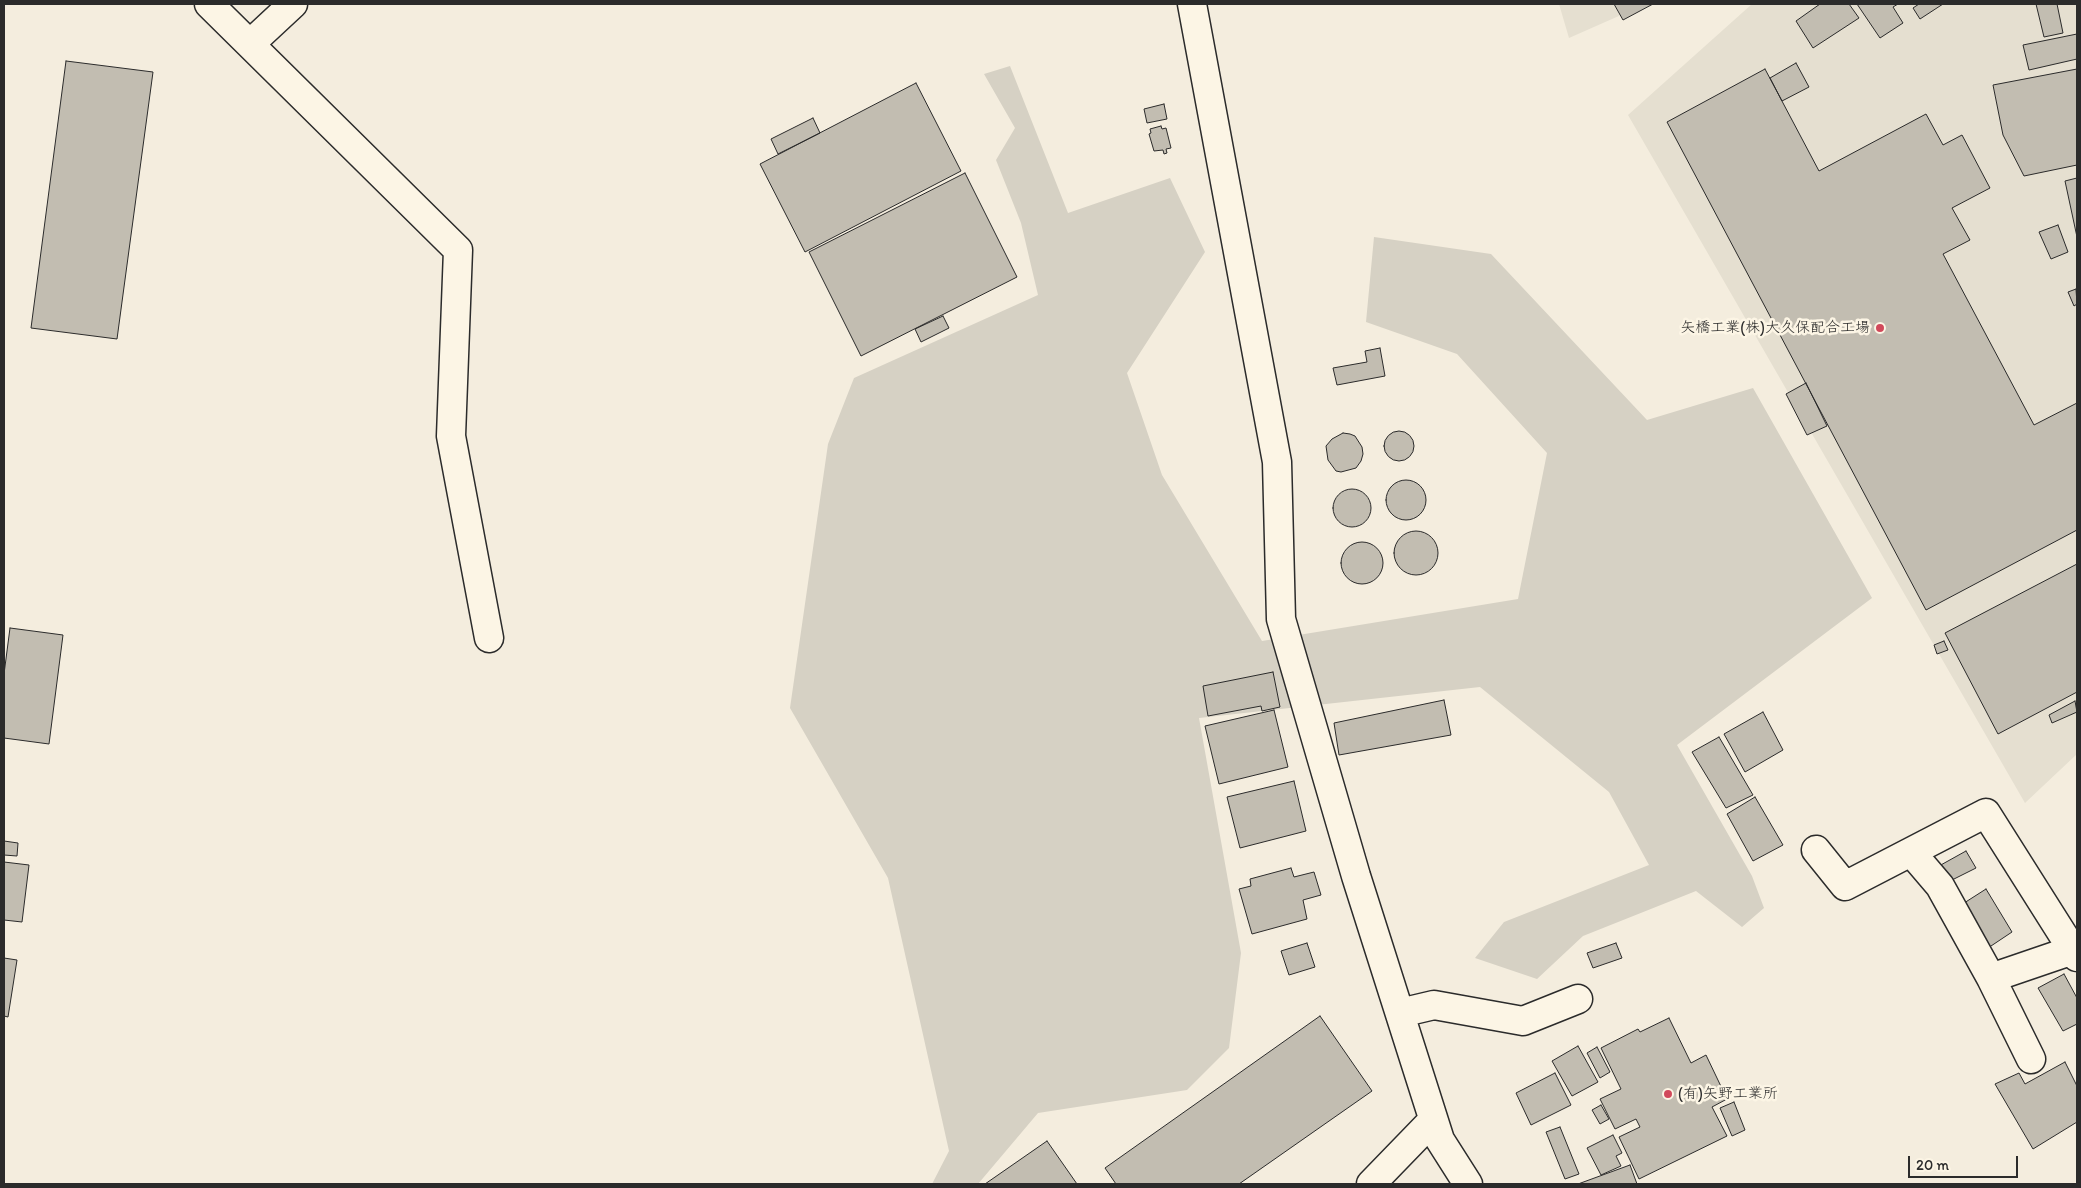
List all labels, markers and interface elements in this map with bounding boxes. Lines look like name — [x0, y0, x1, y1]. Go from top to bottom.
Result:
place label: 矢橋工業(株)大久保配合工場 — [1680, 319, 1870, 337]
marker: 矢橋工業(株)大久保配合工場 — [1874, 322, 1886, 334]
place label: (有)矢野工業所 — [1678, 1085, 1778, 1103]
marker: (有)矢野工業所 — [1662, 1088, 1674, 1100]
scale bar — [1911, 1146, 2021, 1178]
text: 20 m — [1916, 1156, 1949, 1174]

